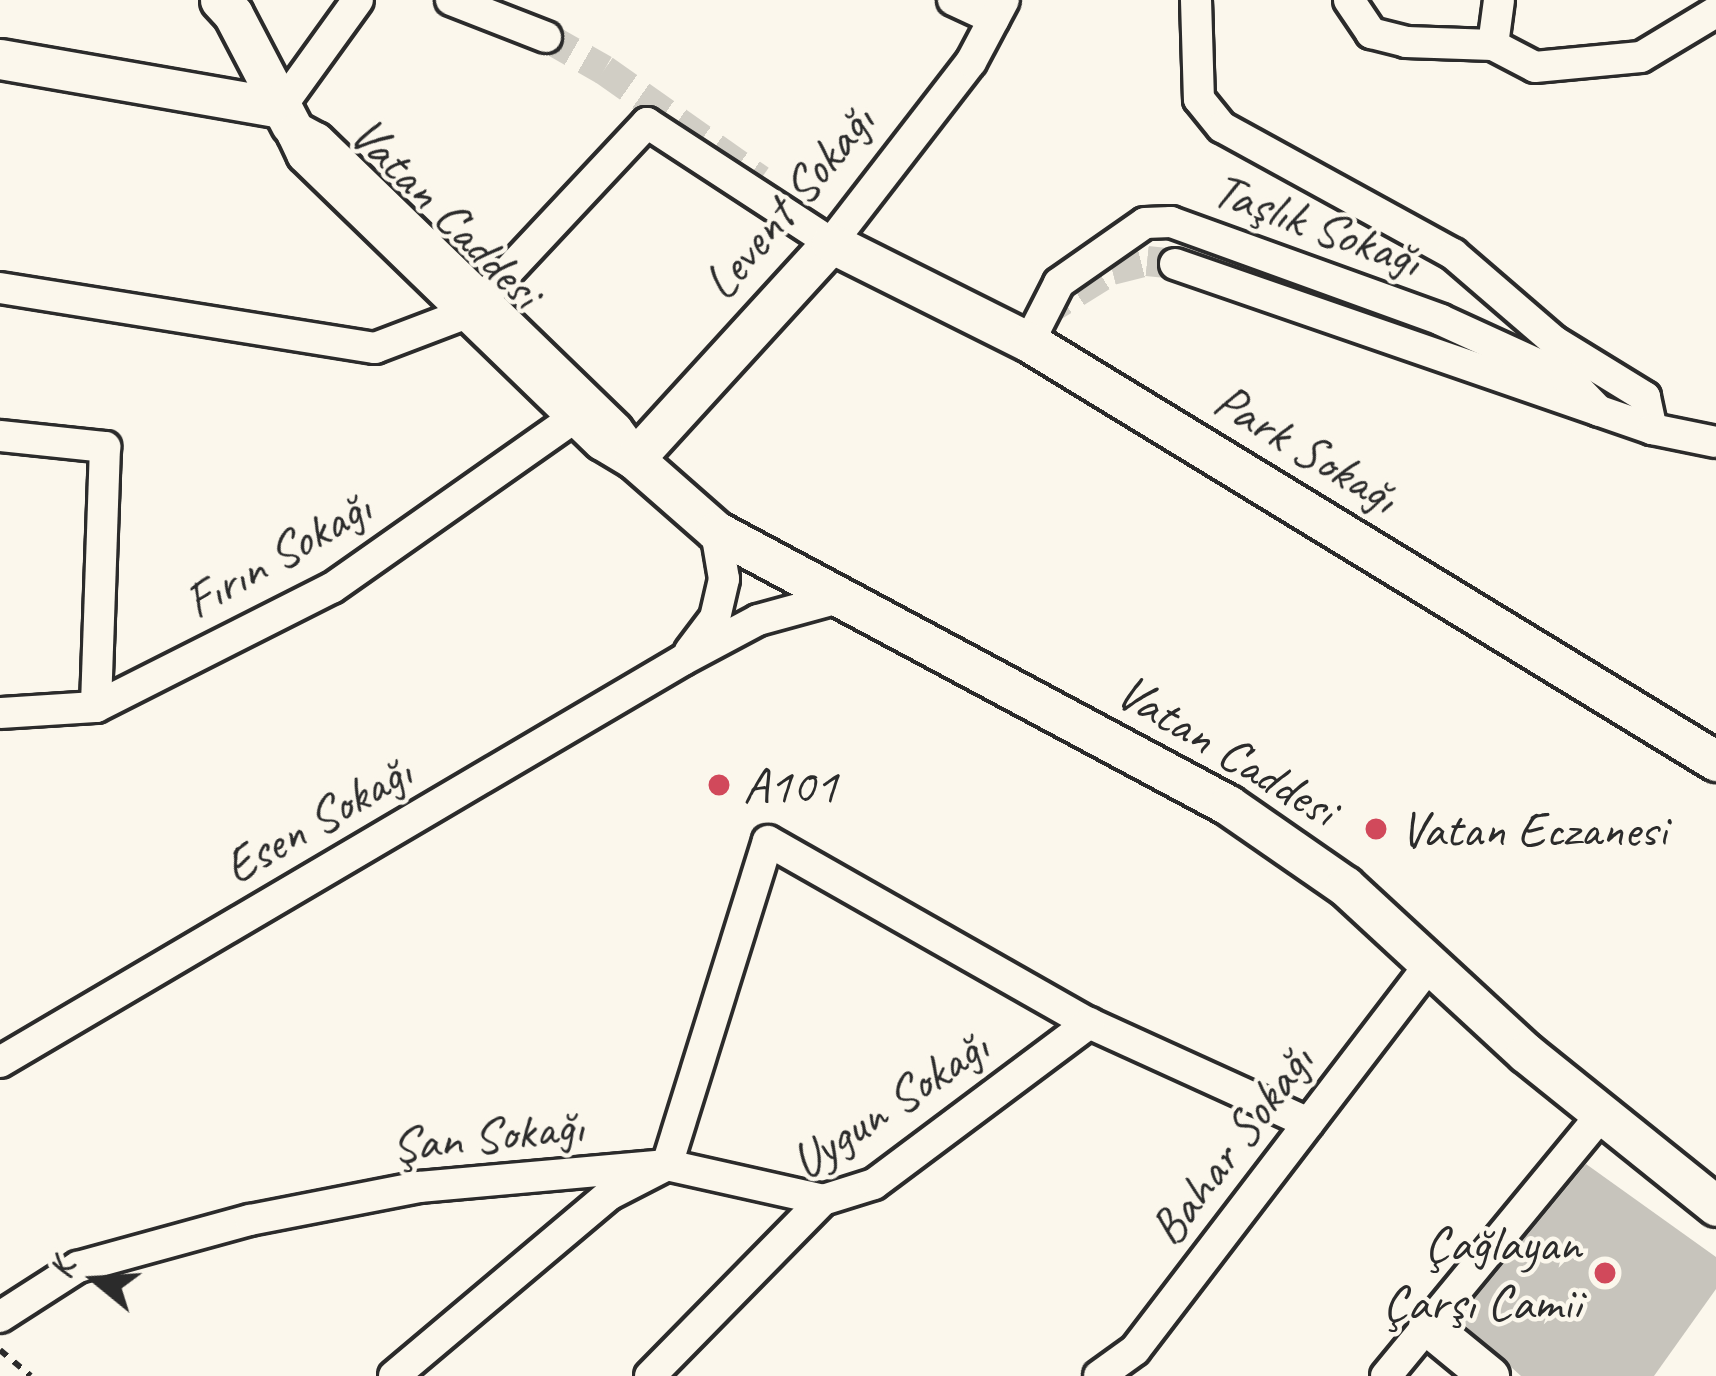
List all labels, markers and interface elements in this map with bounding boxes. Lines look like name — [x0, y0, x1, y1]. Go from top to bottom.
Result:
street label: Levent Sokağı — [690, 93, 886, 311]
street label: Vatan Caddesi — [337, 103, 555, 321]
street label: Taşlık Sokağı — [1205, 158, 1429, 290]
street label: Park Sokağı — [1204, 370, 1408, 526]
street label: Fırın Sokağı — [173, 476, 381, 632]
street label: Vatan Caddesi — [1105, 660, 1349, 840]
street label: Esen Sokağı — [213, 741, 421, 897]
place label: A101 — [743, 754, 837, 816]
marker: A101 — [706, 772, 732, 798]
place label: Vatan Eczanesi — [1400, 798, 1667, 860]
marker: Vatan Eczanesi — [1363, 816, 1389, 842]
street label: Uygun Sokağı — [779, 1016, 999, 1192]
street label: Bahar Sokağı — [1137, 1034, 1325, 1256]
street label: Şan Sokağı — [389, 1095, 585, 1175]
place label: Çağlayan Çarşı Camii — [1383, 1213, 1581, 1333]
north arrow — [36, 1220, 156, 1340]
text: K — [39, 1254, 84, 1283]
marker: Çağlayan Çarşı Camii — [1592, 1260, 1618, 1286]

